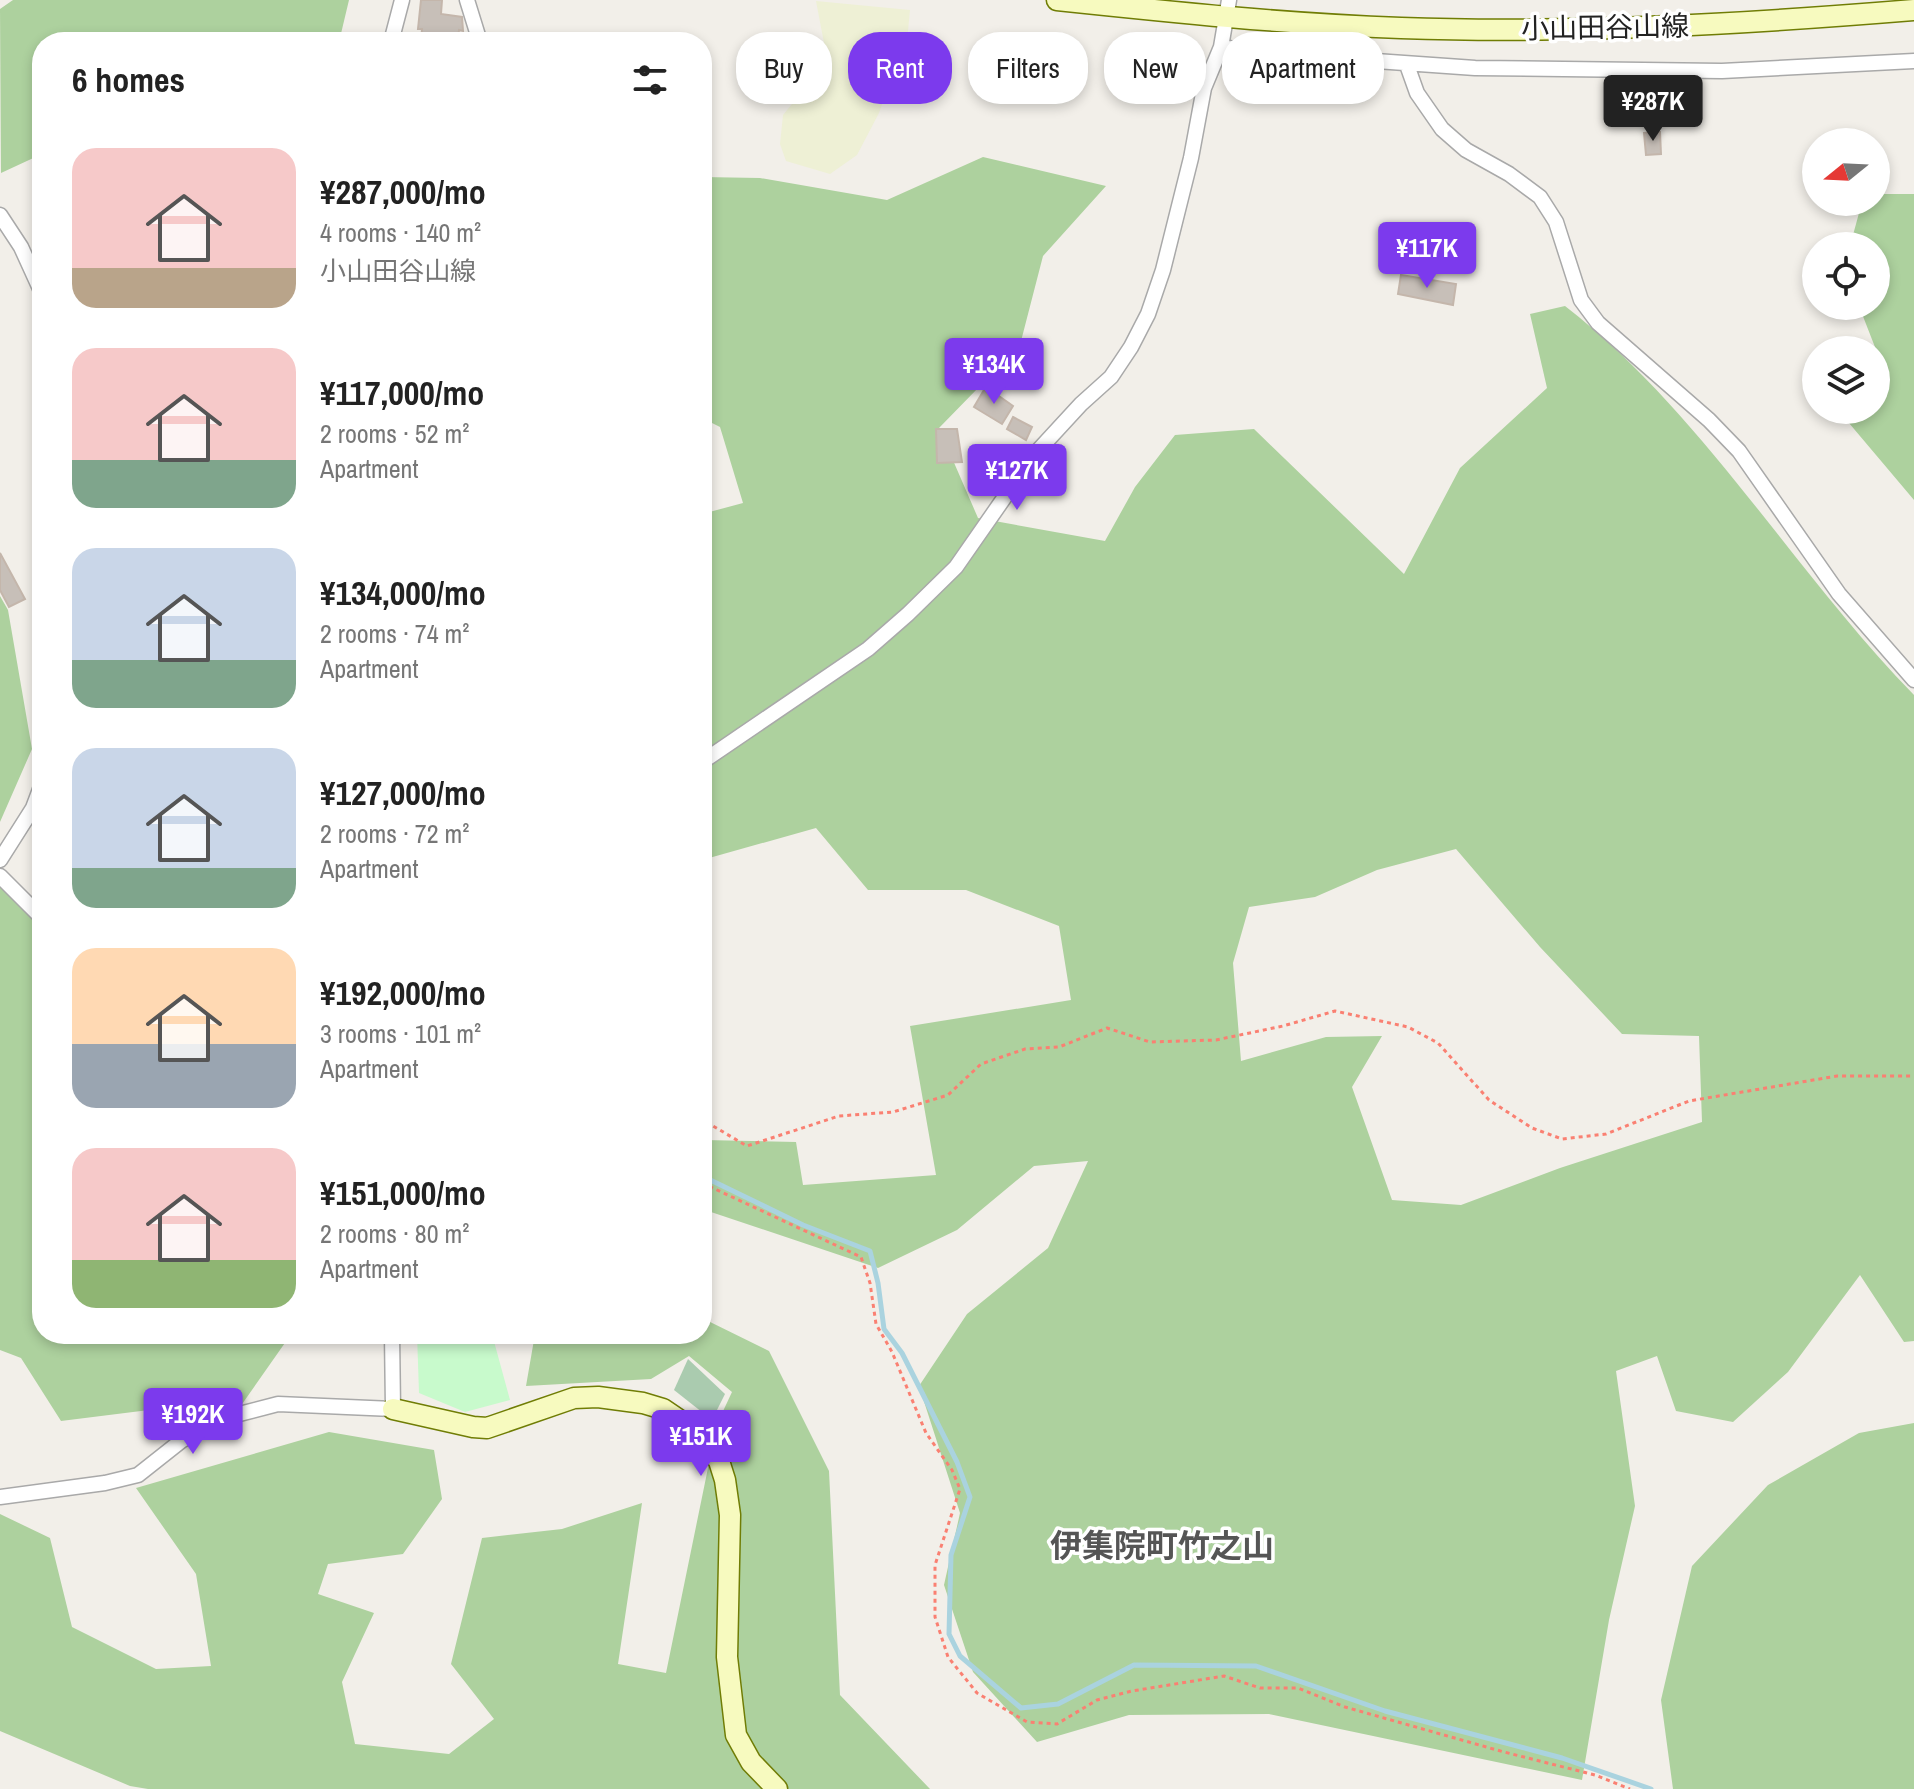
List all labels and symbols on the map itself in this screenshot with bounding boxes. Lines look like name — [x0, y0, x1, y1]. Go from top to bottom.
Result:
street label: 小山田谷山線 — [1521, 7, 1689, 47]
pin: ¥287K — [1597, 75, 1709, 143]
north arrow — [1802, 128, 1890, 216]
pin: ¥117K — [1371, 222, 1483, 290]
pin: ¥134K — [938, 338, 1050, 406]
pin: ¥127K — [961, 444, 1073, 512]
pin: ¥192K — [137, 1388, 249, 1456]
pin: ¥151K — [645, 1410, 757, 1478]
district label: 伊集院町竹之山 — [1050, 1524, 1274, 1567]

